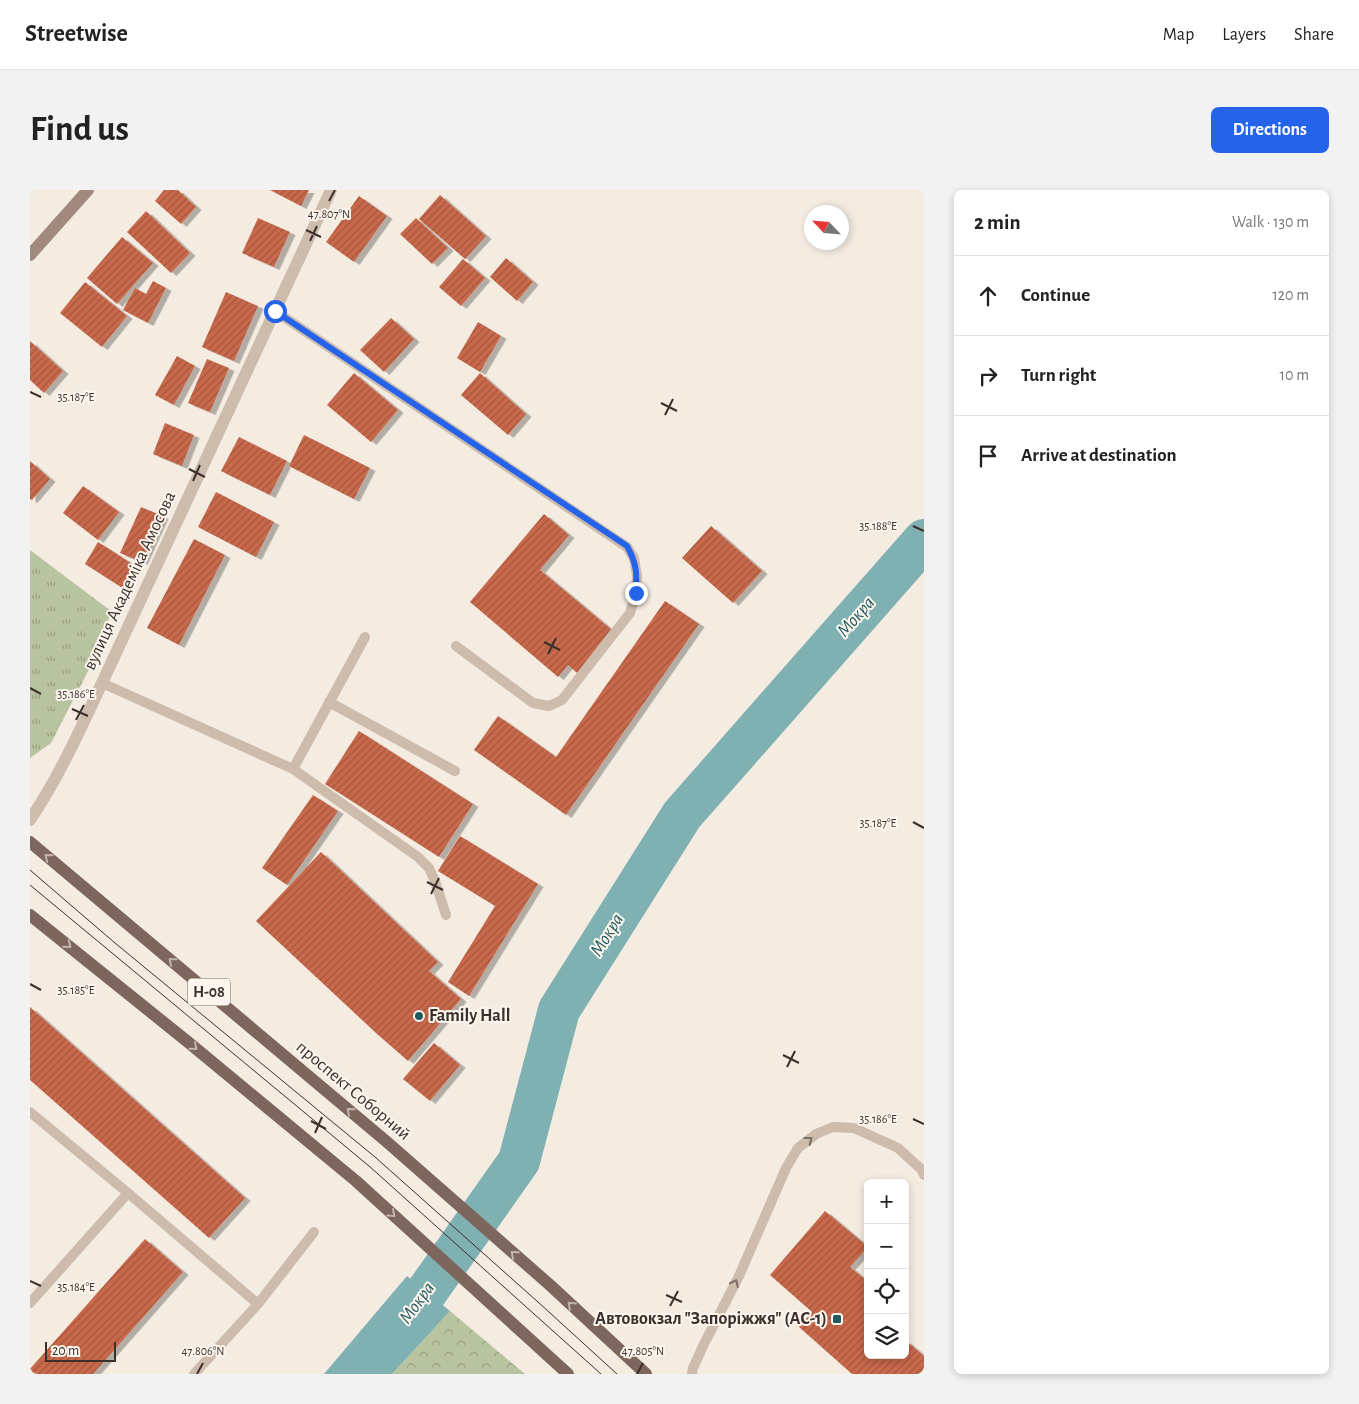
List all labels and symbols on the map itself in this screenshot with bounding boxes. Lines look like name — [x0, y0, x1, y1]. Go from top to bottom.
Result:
north arrow — [804, 205, 849, 250]
text: 47.807°N — [308, 208, 350, 220]
route start — [264, 300, 287, 323]
text: 35.187°E — [58, 391, 95, 403]
street label: вулиця Академіка Амосова — [81, 489, 179, 673]
text: 35.188°E — [859, 520, 897, 532]
route end — [625, 582, 648, 605]
water label: Мокра — [834, 593, 878, 641]
text: 35.186°E — [57, 688, 95, 700]
text: 35.187°E — [860, 817, 897, 829]
one-way arrow — [44, 853, 53, 862]
water label: Мокра — [587, 910, 627, 960]
one-way arrow — [62, 940, 71, 948]
one-way arrow — [169, 959, 178, 967]
road number: Н-08 — [188, 979, 230, 1006]
text: 35.185°E — [58, 984, 95, 996]
place label: Family Hall — [429, 1007, 510, 1025]
marker: Family Hall — [413, 1010, 425, 1022]
street label: проспект Соборний — [292, 1037, 414, 1144]
one-way arrow — [189, 1042, 198, 1051]
one-way arrow — [347, 1108, 356, 1116]
text: 35.186°E — [859, 1113, 897, 1125]
one-way arrow — [803, 1137, 813, 1146]
one-way arrow — [387, 1208, 396, 1217]
one-way arrow — [511, 1251, 520, 1260]
water label: Мокра — [396, 1279, 438, 1327]
one-way arrow — [729, 1279, 739, 1288]
text: 35.184°E — [57, 1281, 95, 1293]
one-way arrow — [568, 1302, 577, 1311]
place label: Автовокзал "Запоріжжя" (АС-1) — [595, 1310, 827, 1328]
marker: Автовокзал "Запоріжжя" (АС-1) — [831, 1313, 843, 1325]
scale bar — [45, 1339, 116, 1362]
text: 47.806°N — [182, 1345, 224, 1357]
text: 47.805°N — [622, 1345, 664, 1357]

